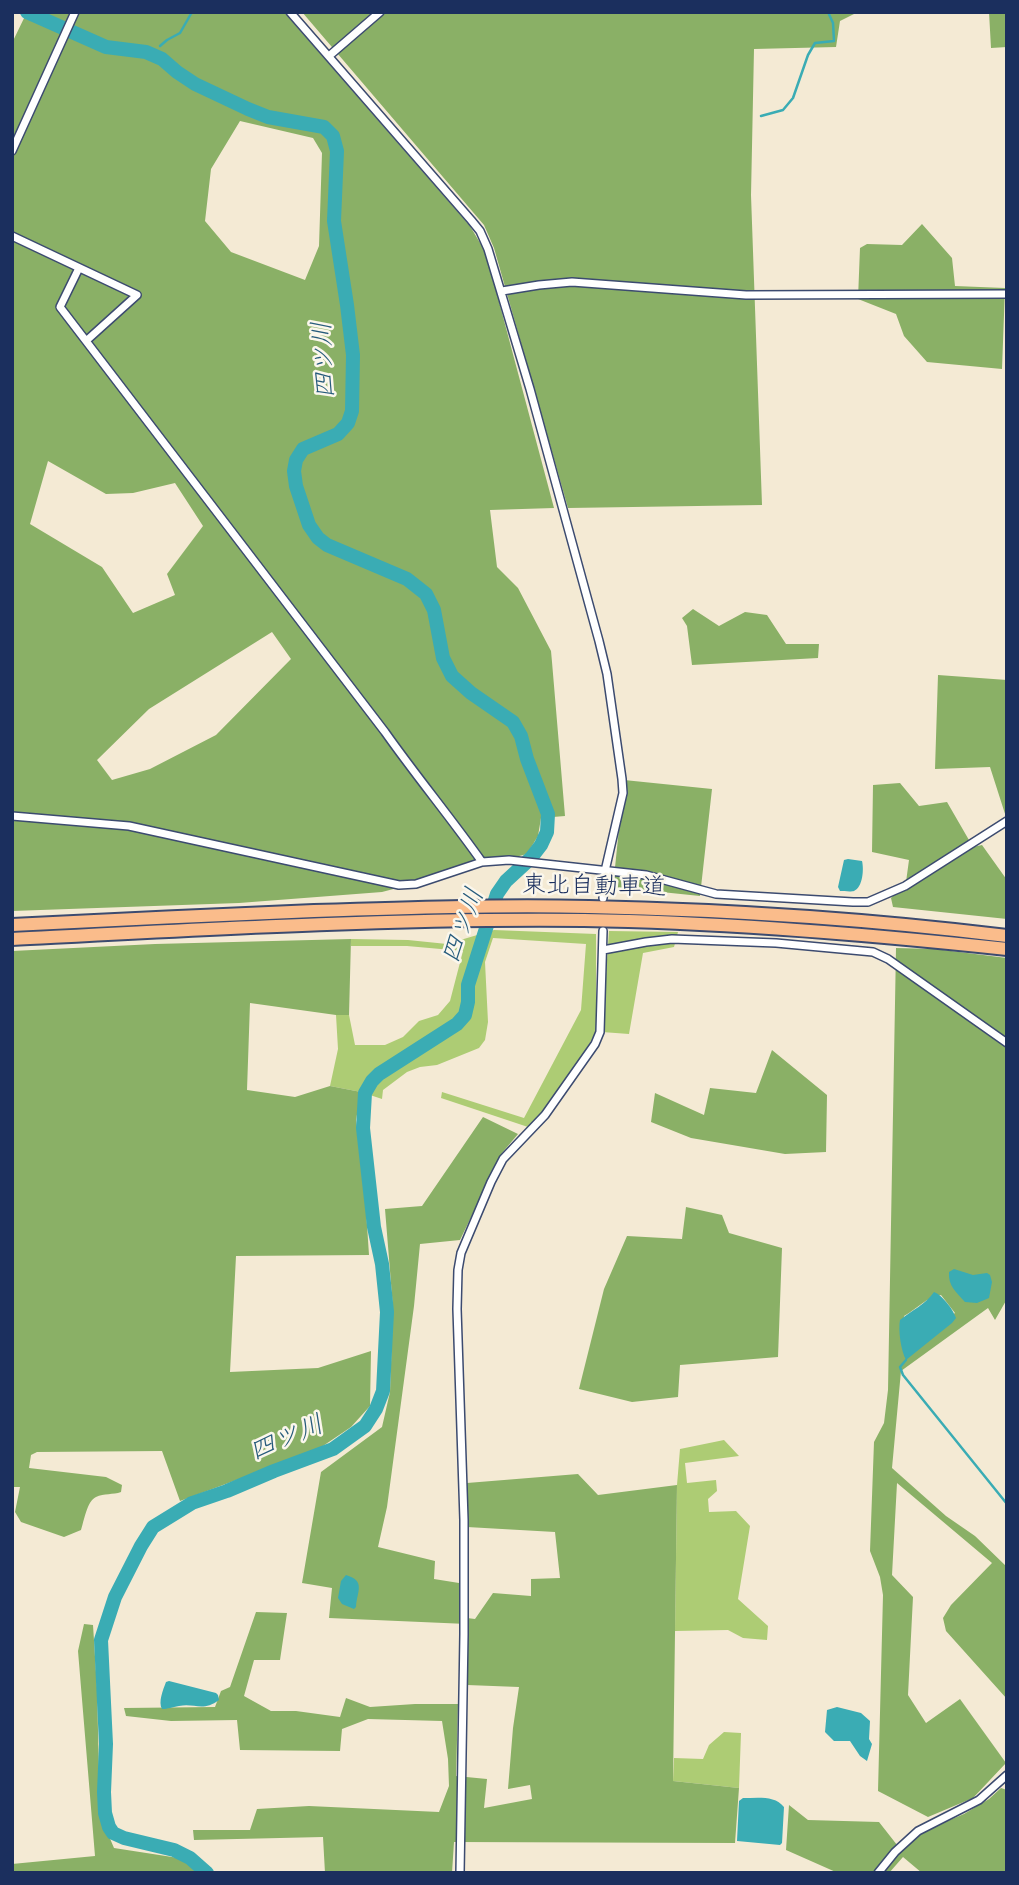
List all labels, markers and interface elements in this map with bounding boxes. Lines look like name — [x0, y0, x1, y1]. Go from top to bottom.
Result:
water label: 四ツ川 — [307, 320, 343, 400]
street label: 東北自動車道 — [522, 871, 666, 903]
water label: 四ツ川 — [436, 884, 492, 968]
water label: 四ツ川 — [245, 1409, 329, 1469]

